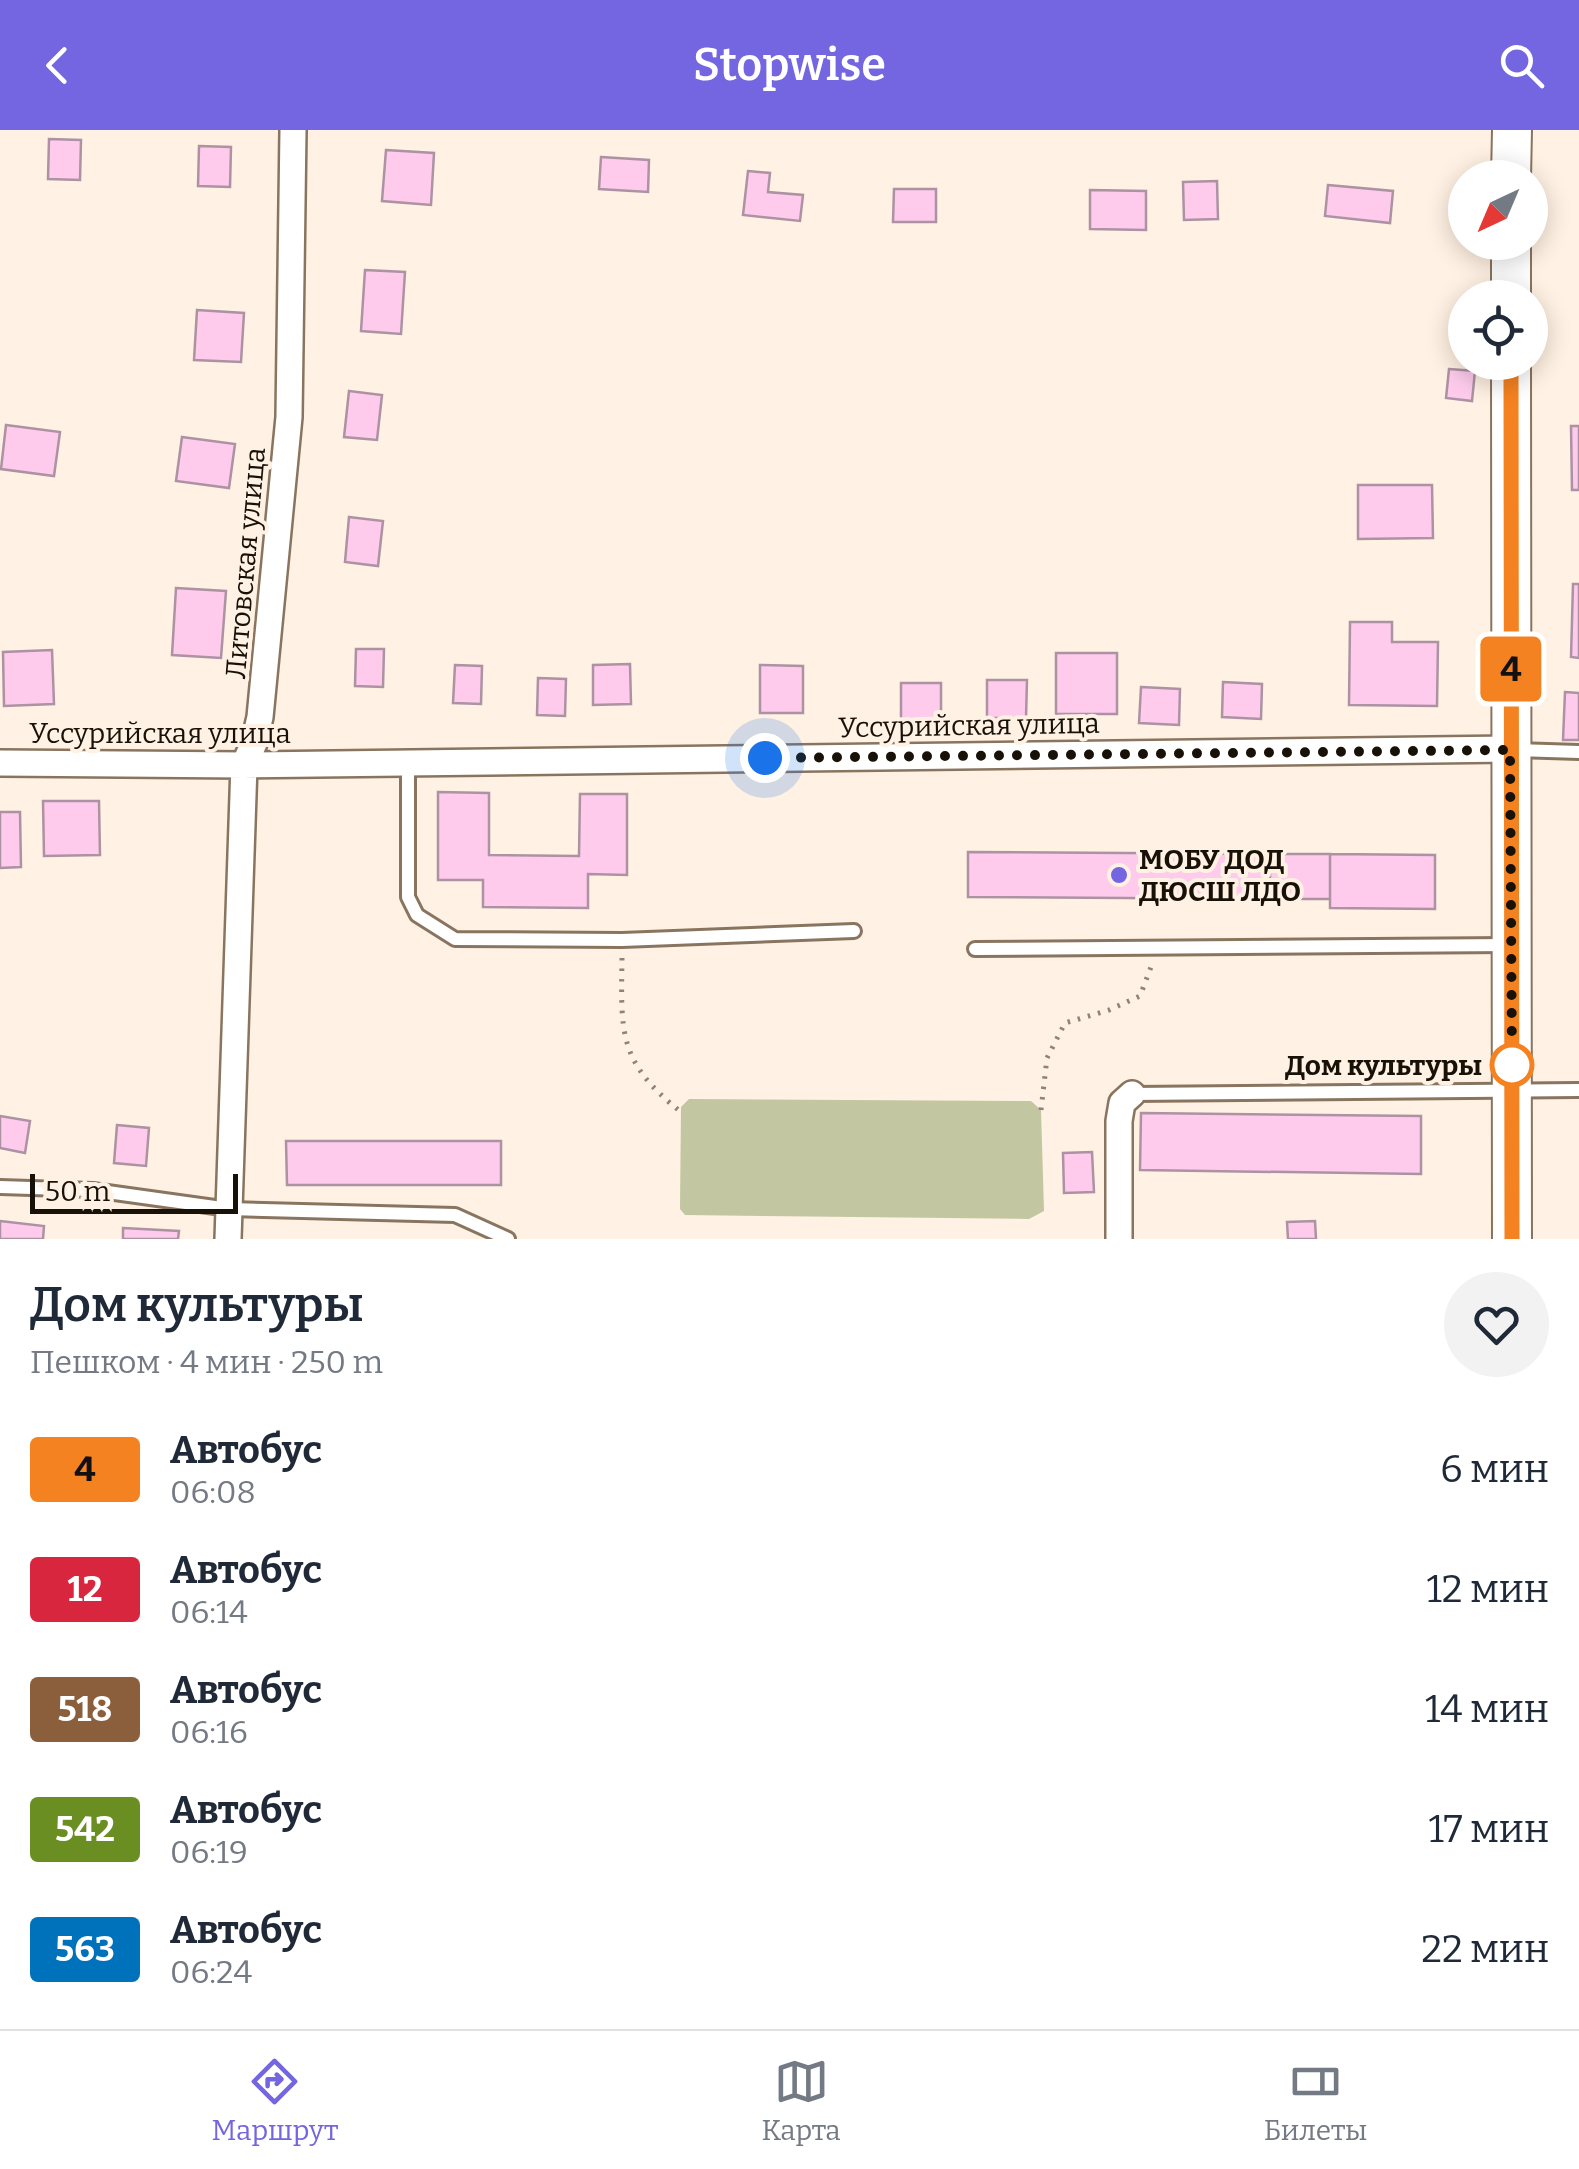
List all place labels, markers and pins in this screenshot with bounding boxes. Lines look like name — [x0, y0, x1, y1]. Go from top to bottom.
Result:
place label: МОБУ ДОД ДЮСШ ЛДО — [1139, 843, 1301, 908]
marker: МОБУ ДОД ДЮСШ ЛДО — [1108, 864, 1130, 886]
marker: Дом культуры — [1491, 1044, 1533, 1086]
place label: Дом культуры — [1285, 1049, 1482, 1082]

